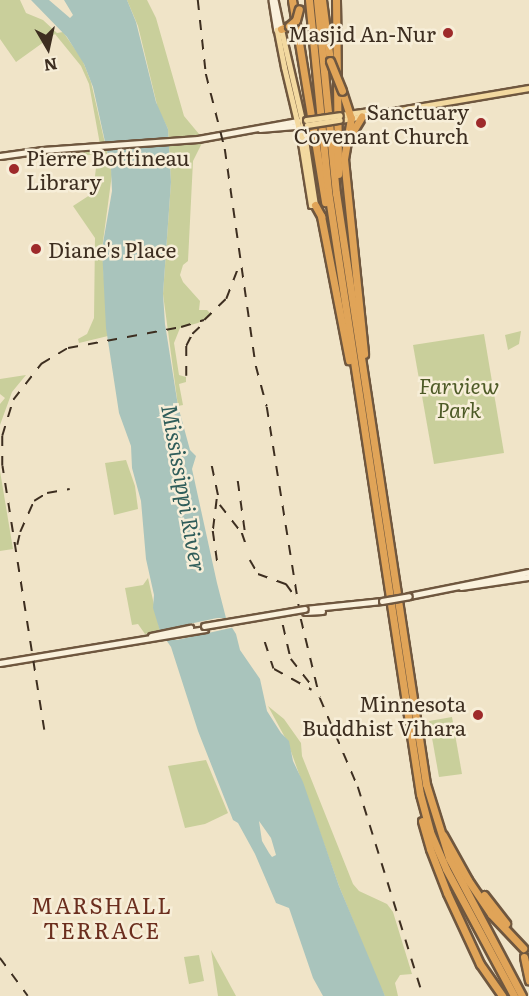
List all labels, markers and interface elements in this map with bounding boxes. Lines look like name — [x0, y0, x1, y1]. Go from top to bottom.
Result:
north arrow — [18, 18, 78, 78]
place label: Masjid An-Nur — [288, 20, 436, 46]
marker: Masjid An-Nur — [441, 26, 455, 40]
text: N — [42, 53, 59, 79]
place label: Sanctuary Covenant Church — [294, 98, 469, 148]
marker: Sanctuary Covenant Church — [474, 116, 488, 130]
place label: Pierre Bottineau Library — [26, 144, 190, 194]
marker: Pierre Bottineau Library — [7, 162, 21, 176]
place label: Diane's Place — [48, 236, 176, 262]
marker: Diane's Place — [29, 242, 43, 256]
park label: Farview Park — [419, 372, 499, 422]
water label: Mississippi River — [157, 402, 213, 574]
place label: Minnesota Buddhist Vihara — [302, 690, 466, 740]
marker: Minnesota Buddhist Vihara — [471, 708, 485, 722]
district label: MARSHALL TERRACE — [31, 891, 173, 942]

